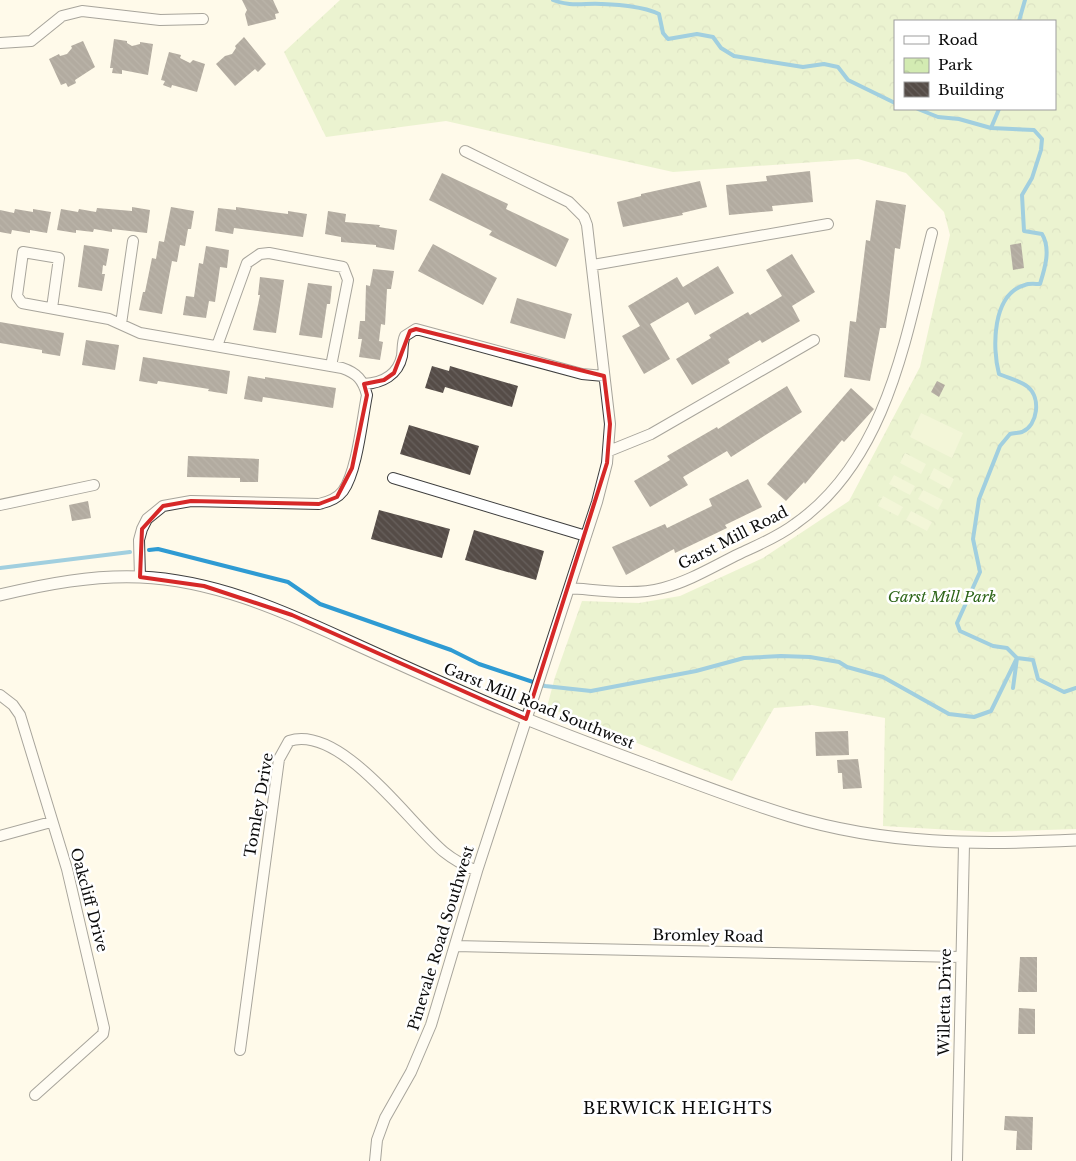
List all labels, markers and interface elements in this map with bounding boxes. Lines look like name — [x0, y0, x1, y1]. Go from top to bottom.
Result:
legend — [894, 20, 1056, 110]
text: Road — [938, 30, 978, 49]
text: Park — [938, 55, 974, 74]
text: Building — [938, 80, 1005, 99]
street label: Garst Mill Road — [675, 502, 791, 573]
park label: Garst Mill Park — [888, 587, 996, 606]
street label: Garst Mill Road Southwest — [441, 659, 638, 753]
street label: Tomley Drive — [240, 751, 277, 859]
street label: Pinevale Road Southwest — [403, 843, 478, 1033]
street label: Oakcliff Drive — [66, 846, 113, 954]
street label: Bromley Road — [652, 925, 764, 946]
street label: Willetta Drive — [934, 948, 955, 1057]
district label: BERWICK HEIGHTS — [583, 1098, 773, 1118]

